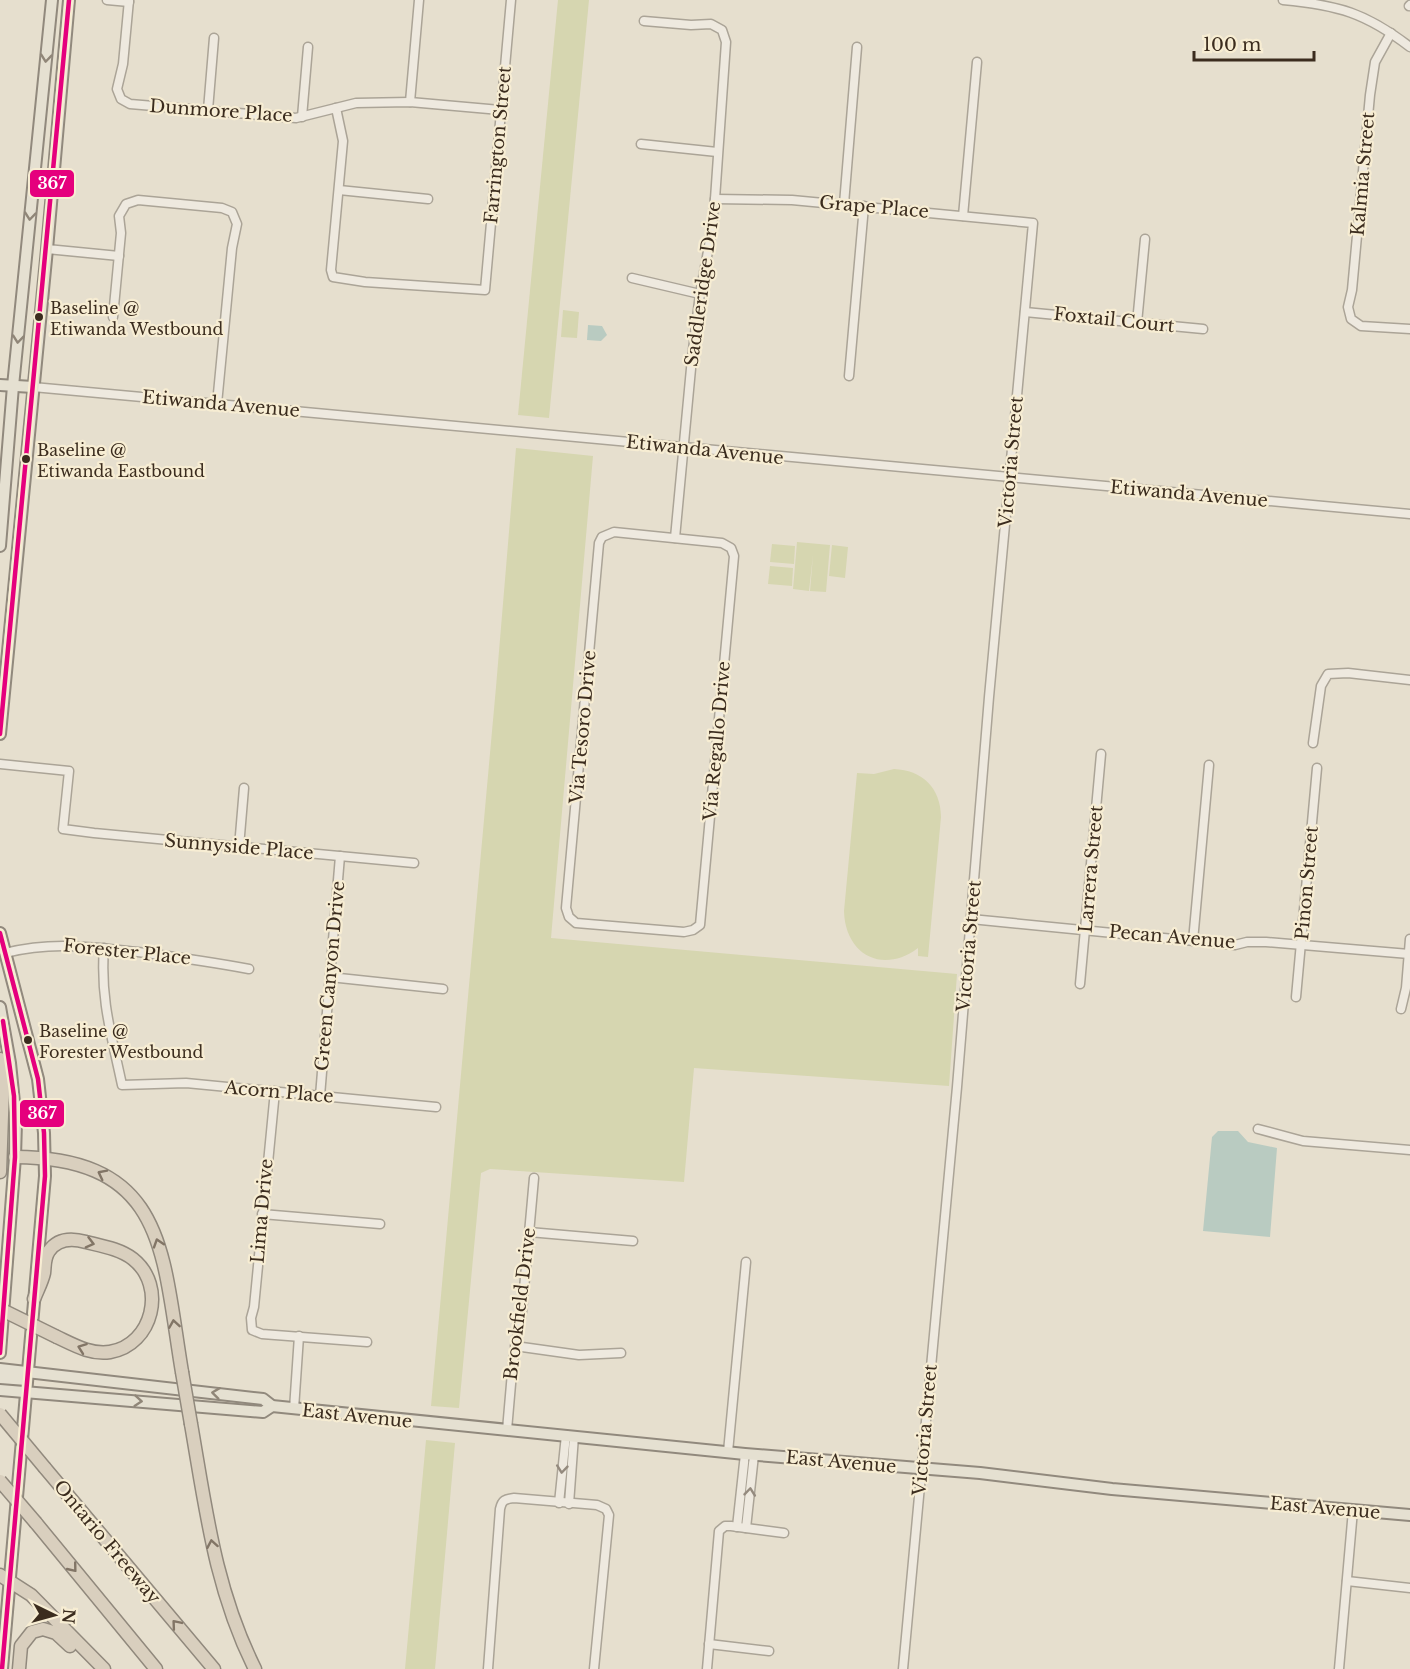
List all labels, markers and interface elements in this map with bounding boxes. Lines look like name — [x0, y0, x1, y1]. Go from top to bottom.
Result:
scale bar — [1194, 24, 1314, 62]
text: 100 m — [1203, 34, 1261, 56]
one-way arrow — [40, 54, 53, 63]
street label: Farrington Street — [480, 65, 516, 225]
street label: Dunmore Place — [149, 95, 293, 127]
street label: Kalmia Street — [1347, 111, 1379, 237]
line badge: 367 — [29, 169, 75, 198]
text: 367 — [37, 173, 67, 193]
street label: Grape Place — [818, 191, 930, 223]
street label: Saddleridge Drive — [681, 200, 725, 368]
one-way arrow — [24, 211, 37, 220]
place label: Baseline @ Etiwanda Westbound — [50, 298, 224, 339]
street label: Foxtail Court — [1053, 303, 1176, 337]
marker: Baseline @ Etiwanda Westbound — [33, 311, 45, 323]
one-way arrow — [12, 335, 25, 344]
street label: Etiwanda Avenue — [141, 386, 301, 422]
street label: Victoria Street — [994, 395, 1028, 530]
street label: Etiwanda Avenue — [625, 431, 785, 469]
place label: Baseline @ Etiwanda Eastbound — [37, 440, 205, 481]
marker: Baseline @ Etiwanda Eastbound — [20, 453, 32, 465]
street label: Etiwanda Avenue — [1109, 476, 1269, 512]
street label: Via Tesoro Drive — [565, 649, 601, 806]
street label: Via Regallo Drive — [699, 660, 735, 823]
street label: Larrera Street — [1074, 804, 1108, 934]
street label: Pinon Street — [1291, 825, 1323, 941]
street label: Sunnyside Place — [164, 830, 314, 864]
street label: Victoria Street — [952, 879, 986, 1014]
street label: Green Canyon Drive — [311, 880, 349, 1072]
street label: Pecan Avenue — [1108, 921, 1236, 953]
street label: Forester Place — [62, 934, 192, 970]
place label: Baseline @ Forester Westbound — [39, 1021, 204, 1062]
marker: Baseline @ Forester Westbound — [22, 1034, 34, 1046]
street label: Acorn Place — [223, 1076, 334, 1108]
line badge: 367 — [19, 1099, 65, 1128]
text: 367 — [27, 1103, 57, 1123]
street label: Lima Drive — [246, 1158, 278, 1264]
one-way arrow — [97, 1169, 108, 1181]
street label: Brookfield Drive — [500, 1226, 540, 1382]
one-way arrow — [85, 1235, 95, 1248]
one-way arrow — [153, 1238, 165, 1249]
one-way arrow — [168, 1319, 181, 1329]
one-way arrow — [77, 1342, 88, 1355]
street label: Victoria Street — [908, 1363, 942, 1498]
one-way arrow — [212, 1388, 221, 1400]
one-way arrow — [133, 1394, 142, 1407]
street label: East Avenue — [301, 1399, 413, 1433]
street label: East Avenue — [785, 1446, 897, 1478]
one-way arrow — [556, 1465, 569, 1474]
street label: Ontario Freeway — [49, 1476, 165, 1609]
one-way arrow — [743, 1487, 756, 1496]
street label: East Avenue — [1269, 1492, 1381, 1524]
one-way arrow — [206, 1539, 219, 1549]
one-way arrow — [65, 1561, 76, 1572]
north arrow — [24, 1585, 84, 1645]
text: N — [58, 1608, 80, 1625]
one-way arrow — [173, 1620, 184, 1631]

